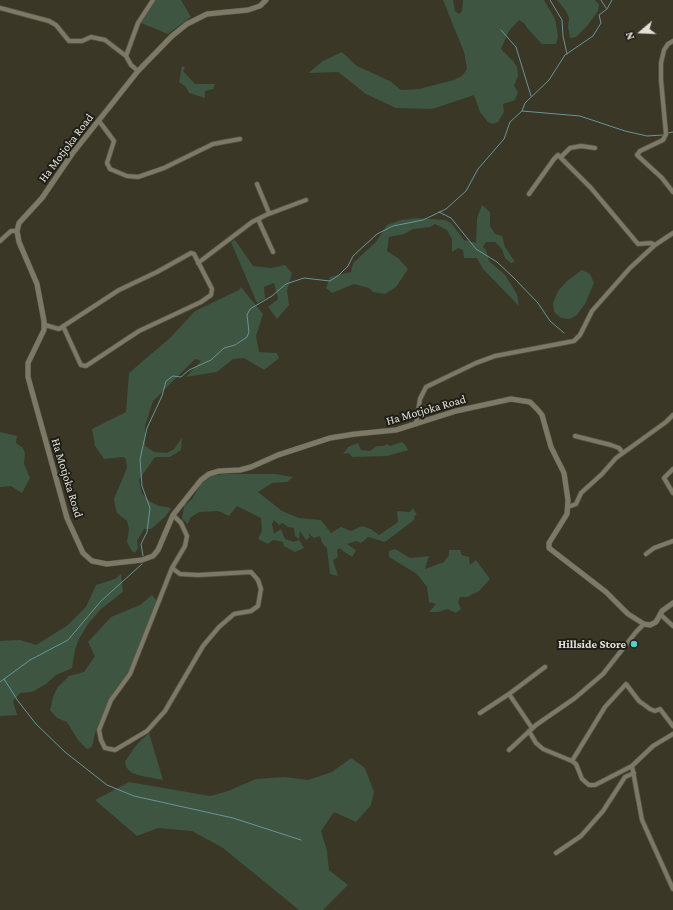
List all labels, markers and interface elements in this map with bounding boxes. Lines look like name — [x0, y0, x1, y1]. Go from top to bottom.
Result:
north arrow — [621, 12, 661, 52]
text: N — [623, 30, 637, 41]
street label: Ha Motjoka Road — [36, 111, 96, 185]
street label: Ha Motjoka Road — [384, 392, 468, 428]
street label: Ha Motjoka Road — [48, 437, 86, 519]
place label: Hillside Store — [558, 637, 626, 651]
marker: Hillside Store — [629, 639, 639, 649]

